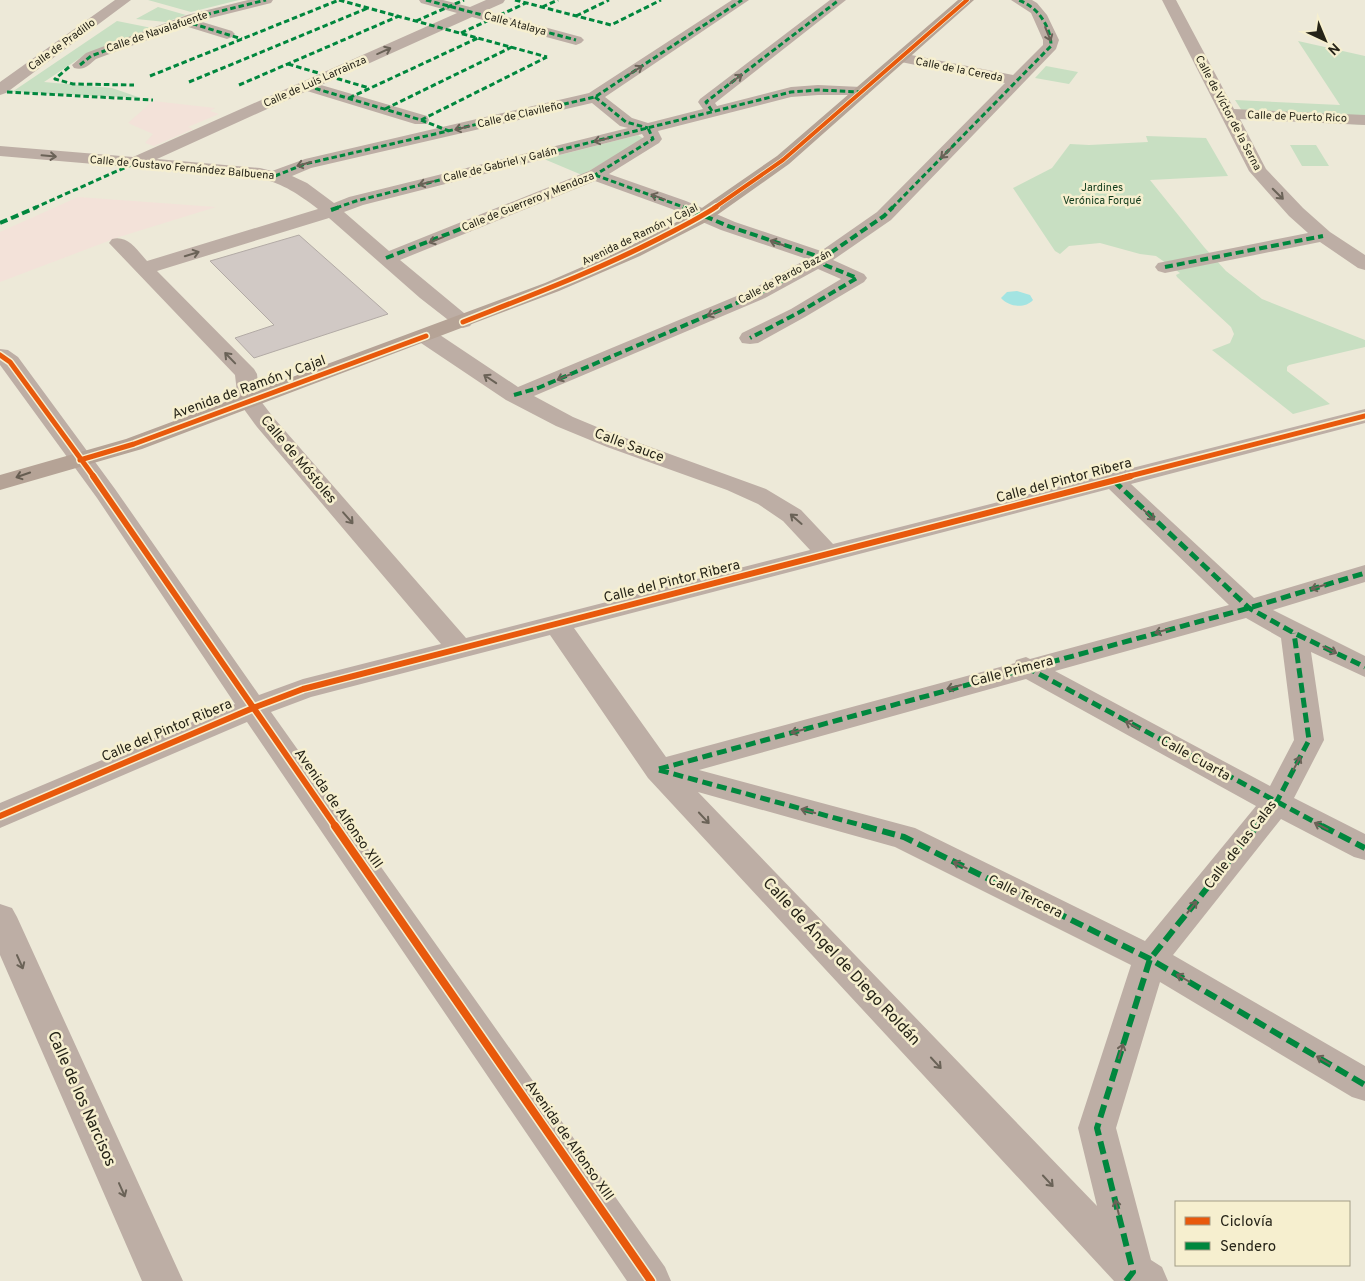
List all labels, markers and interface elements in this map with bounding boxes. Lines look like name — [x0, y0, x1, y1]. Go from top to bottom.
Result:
street label: Calle de Navalafuente — [104, 8, 210, 56]
street label: Calle Atalaya — [482, 9, 548, 39]
north arrow — [1300, 15, 1350, 65]
street label: Calle de Pradillo — [26, 16, 98, 74]
one-way arrow — [1044, 26, 1053, 41]
text: N — [1323, 39, 1343, 58]
one-way arrow — [376, 46, 391, 55]
street label: Calle de Luis Larrainza — [261, 53, 369, 111]
street label: Calle de Víctor de la Serna — [1192, 53, 1264, 173]
street label: Calle de la Cereda — [914, 55, 1004, 85]
one-way arrow — [628, 65, 642, 75]
one-way arrow — [729, 74, 743, 84]
street label: Calle de Clavileño — [476, 98, 564, 132]
street label: Calle de Puerto Rico — [1247, 108, 1347, 126]
one-way arrow — [455, 124, 471, 133]
one-way arrow — [594, 136, 610, 145]
street label: Calle de Gabriel y Galán — [442, 144, 558, 186]
one-way arrow — [940, 147, 952, 159]
one-way arrow — [40, 151, 56, 161]
street label: Calle de Gustavo Fernández Balbuena — [89, 153, 275, 183]
one-way arrow — [296, 160, 312, 170]
street label: Calle de Guerrero y Mendoza — [460, 169, 597, 235]
one-way arrow — [419, 179, 435, 188]
park label: Jardines Verónica Forqué — [1063, 181, 1141, 208]
one-way arrow — [1272, 188, 1284, 201]
one-way arrow — [651, 192, 666, 201]
street label: Avenida de Ramón y Cajal — [580, 201, 700, 269]
one-way arrow — [429, 235, 444, 245]
one-way arrow — [769, 237, 785, 247]
street label: Calle de Pardo Bazán — [736, 246, 834, 308]
one-way arrow — [183, 248, 199, 258]
one-way arrow — [707, 309, 722, 319]
street label: Avenida de Ramón y Cajal — [170, 352, 328, 424]
one-way arrow — [224, 352, 236, 365]
one-way arrow — [557, 373, 572, 382]
one-way arrow — [484, 374, 498, 384]
street label: Calle de Móstoles — [256, 413, 340, 507]
street label: Calle Sauce — [592, 426, 666, 466]
street label: Calle del Pintor Ribera — [994, 455, 1134, 507]
one-way arrow — [15, 470, 31, 480]
one-way arrow — [1143, 509, 1156, 521]
one-way arrow — [342, 512, 353, 525]
one-way arrow — [789, 513, 802, 525]
street label: Calle del Pintor Ribera — [602, 557, 742, 607]
one-way arrow — [1311, 583, 1327, 593]
one-way arrow — [1154, 627, 1170, 637]
one-way arrow — [1322, 645, 1337, 655]
street label: Calle Primera — [969, 653, 1055, 691]
one-way arrow — [947, 683, 963, 693]
street label: Calle del Pintor Ribera — [99, 696, 235, 766]
one-way arrow — [1125, 720, 1140, 729]
one-way arrow — [790, 727, 806, 736]
street label: Calle Cuarta — [1157, 733, 1233, 785]
street label: Avenida de Alfonso XIII — [290, 746, 386, 872]
one-way arrow — [1292, 755, 1302, 770]
street label: Calle de las Calas — [1201, 797, 1281, 893]
one-way arrow — [800, 805, 816, 815]
one-way arrow — [698, 811, 710, 824]
one-way arrow — [1314, 821, 1329, 831]
one-way arrow — [953, 860, 968, 869]
street label: Calle de Ángel de Diego Roldán — [758, 872, 926, 1050]
street label: Calle Tercera — [985, 872, 1065, 922]
one-way arrow — [1186, 901, 1197, 914]
one-way arrow — [15, 954, 25, 969]
one-way arrow — [1176, 973, 1190, 983]
street label: Calle de los Narcisos — [42, 1028, 120, 1170]
one-way arrow — [1117, 1043, 1127, 1059]
one-way arrow — [1316, 1055, 1331, 1065]
one-way arrow — [930, 1057, 942, 1069]
street label: Avenida de Alfonso XIII — [521, 1078, 617, 1204]
one-way arrow — [1042, 1175, 1054, 1188]
one-way arrow — [118, 1182, 128, 1197]
one-way arrow — [1112, 1200, 1121, 1216]
legend — [1175, 1201, 1350, 1266]
text: Ciclovía — [1220, 1213, 1273, 1232]
text: Sendero — [1220, 1238, 1276, 1257]

